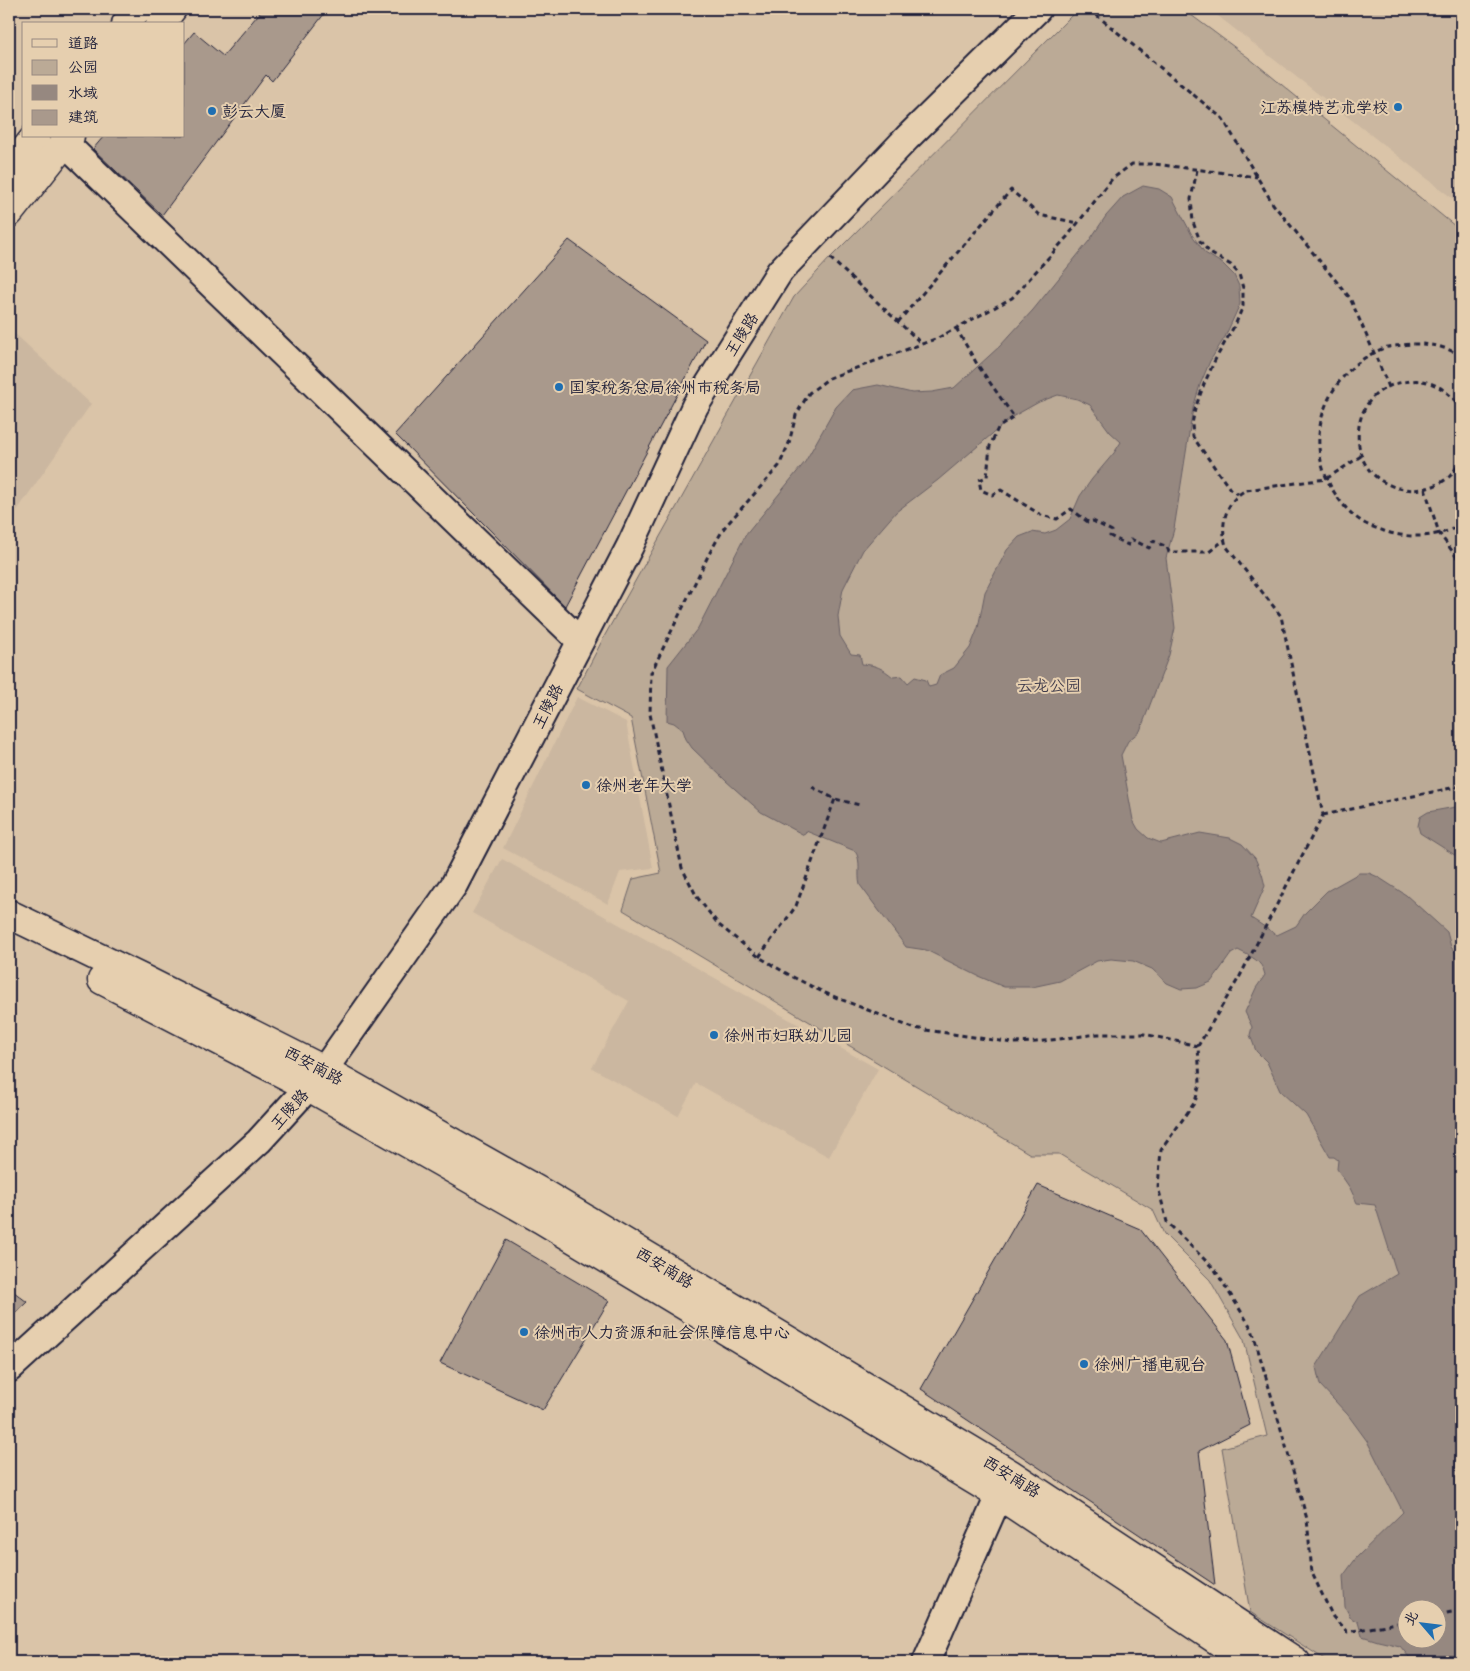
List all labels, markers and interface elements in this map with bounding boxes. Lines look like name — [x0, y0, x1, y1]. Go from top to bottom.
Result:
legend — [22, 22, 185, 138]
text: 道路 — [68, 30, 98, 56]
text: 公园 — [68, 54, 98, 80]
text: 水域 — [68, 80, 98, 106]
place label: 江苏模特艺术学校 — [1260, 93, 1388, 122]
place label: 彭云大厦 — [222, 97, 286, 126]
marker: 江苏模特艺术学校 — [1392, 101, 1404, 113]
text: 建筑 — [68, 104, 98, 130]
marker: 彭云大厦 — [206, 105, 218, 117]
street label: 王陵路 — [716, 306, 766, 362]
place label: 国家税务总局徐州市税务局 — [569, 373, 761, 402]
marker: 国家税务总局徐州市税务局 — [553, 381, 565, 393]
park label: 云龙公园 — [1017, 671, 1081, 700]
street label: 王陵路 — [524, 678, 571, 734]
place label: 徐州老年大学 — [596, 771, 692, 800]
marker: 徐州老年大学 — [580, 779, 592, 791]
place label: 徐州市妇联幼儿园 — [724, 1021, 852, 1050]
marker: 徐州市妇联幼儿园 — [708, 1029, 720, 1041]
street label: 西安南路 — [279, 1038, 349, 1093]
street label: 王陵路 — [263, 1082, 316, 1137]
street label: 西安南路 — [630, 1239, 700, 1296]
place label: 徐州市人力资源和社会保障信息中心 — [534, 1318, 790, 1347]
marker: 徐州市人力资源和社会保障信息中心 — [518, 1326, 530, 1338]
place label: 徐州广播电视台 — [1094, 1350, 1206, 1379]
marker: 徐州广播电视台 — [1078, 1358, 1090, 1370]
street label: 西安南路 — [977, 1447, 1047, 1506]
north arrow — [1398, 1598, 1448, 1648]
text: 北 — [1397, 1606, 1425, 1630]

